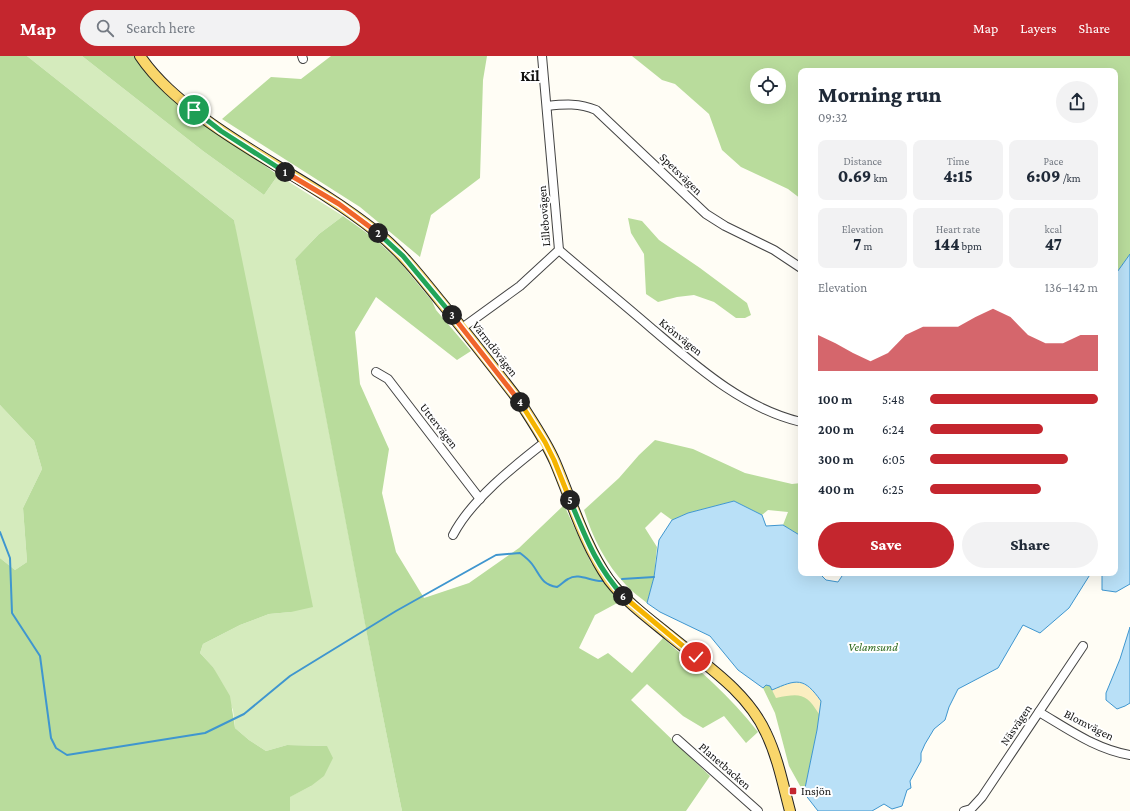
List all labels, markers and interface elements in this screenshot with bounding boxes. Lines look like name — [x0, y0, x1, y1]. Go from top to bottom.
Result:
search box — [80, 10, 360, 46]
icon: search — [94, 17, 116, 39]
text: Map — [20, 18, 56, 39]
text: Search here — [126, 20, 195, 36]
text: Map — [973, 20, 998, 36]
text: Layers — [1020, 20, 1057, 36]
text: Share — [1079, 20, 1110, 36]
district label: Kil — [520, 67, 540, 84]
map controls — [750, 68, 786, 104]
button: locate — [750, 68, 786, 104]
button: share — [1056, 81, 1098, 123]
text: Morning run — [818, 82, 941, 107]
pin — [177, 93, 211, 127]
icon: arrive — [183, 99, 205, 121]
text: 09:32 — [818, 110, 847, 125]
street label: Spetsvägen — [657, 150, 706, 198]
text: Distance — [843, 155, 882, 167]
text: Time — [947, 155, 969, 167]
text: Pace — [1043, 155, 1063, 167]
pin: 1 — [275, 162, 295, 182]
text: 1 — [283, 166, 287, 178]
text: 0.69 — [838, 167, 871, 186]
text: 4:15 — [943, 167, 973, 186]
text: 6:09 — [1026, 167, 1061, 186]
text: km — [871, 172, 888, 184]
text: /km — [1061, 172, 1081, 184]
street label: Lillebovägen — [535, 184, 553, 247]
pin: 2 — [368, 223, 388, 243]
text: Elevation — [842, 223, 883, 235]
text: Heart rate — [936, 223, 980, 235]
text: kcal — [1044, 223, 1062, 235]
text: 2 — [375, 227, 381, 239]
text: 7 — [853, 235, 861, 254]
text: 144 — [934, 235, 960, 254]
text: 47 — [1045, 235, 1062, 254]
text: m — [861, 240, 872, 252]
text: bpm — [960, 240, 982, 252]
text: Elevation — [818, 280, 867, 295]
text: 136–142 m — [1045, 280, 1098, 295]
pin: 3 — [442, 305, 462, 325]
text: 3 — [449, 309, 455, 321]
street label: Krönvägen — [656, 315, 706, 359]
street label: Värmdövägen — [469, 318, 521, 380]
pin: 4 — [510, 392, 530, 412]
text: 100 m — [818, 392, 852, 407]
text: 5:48 — [882, 392, 905, 407]
text: 4 — [517, 396, 523, 408]
street label: Uttervägen — [417, 401, 461, 452]
text: 200 m — [818, 422, 854, 437]
text: 6:24 — [882, 422, 904, 437]
text: 300 m — [818, 452, 854, 467]
text: 6:05 — [882, 452, 905, 467]
text: 400 m — [818, 482, 854, 497]
text: 6:25 — [882, 482, 904, 497]
pin: 5 — [560, 490, 580, 510]
text: 5 — [567, 494, 573, 506]
button: Save — [818, 522, 954, 568]
button: Share — [962, 522, 1098, 568]
pin: 6 — [613, 586, 633, 606]
text: 6 — [620, 590, 626, 602]
pin — [679, 640, 713, 674]
park label: Velamsund — [848, 640, 898, 654]
icon: check — [685, 646, 707, 668]
street label: Näsvägen — [997, 701, 1035, 748]
street label: Blomvägen — [1062, 707, 1117, 744]
street label: Planetbacken — [696, 740, 754, 793]
place label: Insjön — [801, 784, 832, 798]
marker: Insjön — [788, 786, 798, 796]

